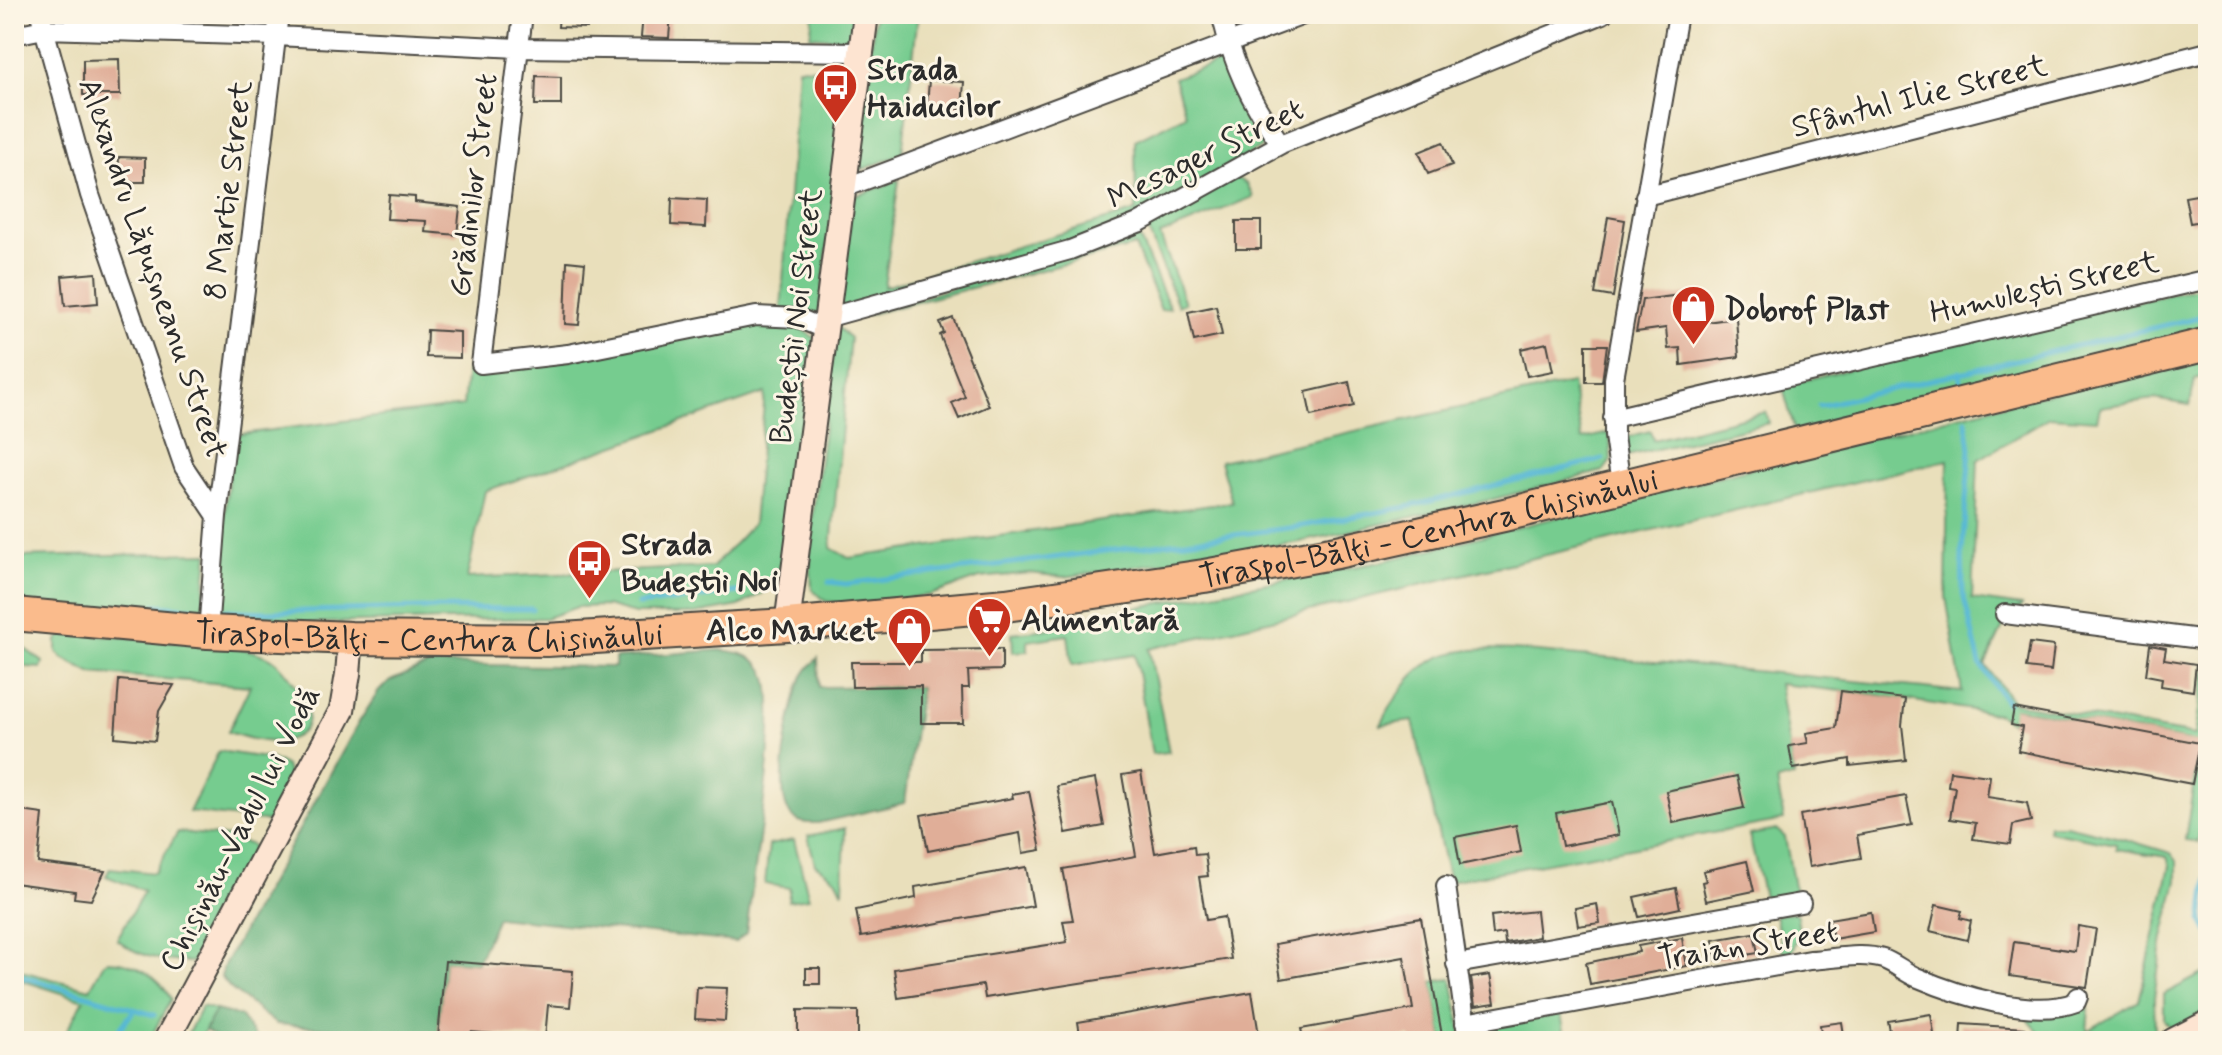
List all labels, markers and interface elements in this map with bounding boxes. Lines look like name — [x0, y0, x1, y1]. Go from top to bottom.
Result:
street label: Sfântul Ilie Street — [1787, 45, 2052, 149]
place label: Strada Haiducilor — [867, 49, 1001, 128]
bus stop icon: Strada Haiducilor — [812, 62, 860, 125]
street label: Grădinilor Street — [439, 71, 509, 300]
street label: Alexandru Lăpușneanu Street — [67, 73, 237, 465]
street label: 8 Martie Street — [195, 78, 263, 303]
street label: Mesager Street — [1101, 89, 1312, 222]
street label: Budeștii Noi Street — [760, 186, 834, 447]
street label: Humulești Street — [1926, 241, 2163, 335]
shop icon: Dobrof Plast — [1669, 284, 1717, 347]
place label: Dobrof Plast — [1724, 289, 1890, 331]
street label: Tiraspol-Bălţi - Centura Chișinăului — [1196, 459, 1663, 599]
place label: Strada Budeștii Noi — [621, 524, 778, 603]
bus stop icon: Strada Budeștii Noi — [566, 537, 614, 600]
supermarket icon: Alimentară — [966, 595, 1014, 658]
place label: Alimentară — [1021, 600, 1180, 642]
shop icon: Alco Market — [885, 605, 933, 668]
place label: Alco Market — [706, 610, 878, 652]
street label: Tiraspol-Bălţi - Centura Chișinăului — [193, 612, 664, 663]
street label: Chișinău-Vadul lui Vodă — [150, 679, 331, 979]
street label: Traian Street — [1655, 911, 1842, 981]

